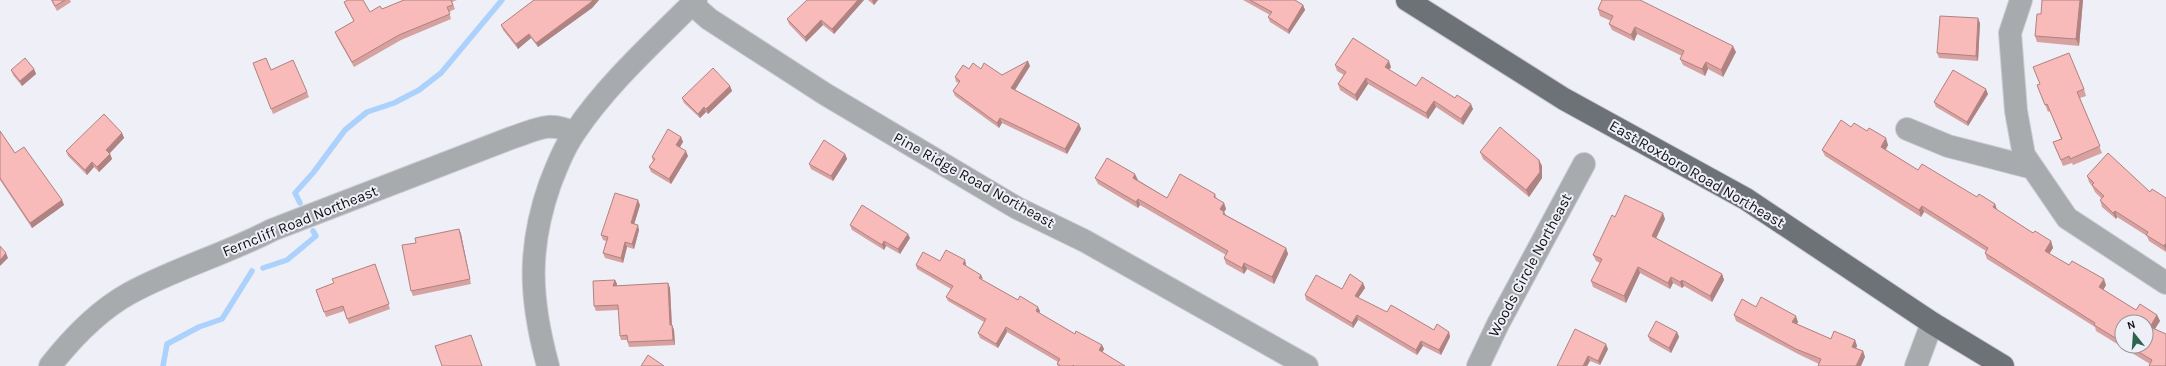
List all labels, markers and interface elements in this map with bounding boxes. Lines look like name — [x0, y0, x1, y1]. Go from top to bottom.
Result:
street label: East Roxboro Road Northeast — [1606, 116, 1788, 232]
street label: Pine Ridge Road Northeast — [890, 128, 1058, 232]
street label: Ferncliff Road Northeast — [220, 181, 381, 260]
street label: Woods Circle Northeast — [1484, 190, 1576, 340]
north arrow — [2114, 314, 2154, 354]
text: N — [2126, 318, 2137, 332]

